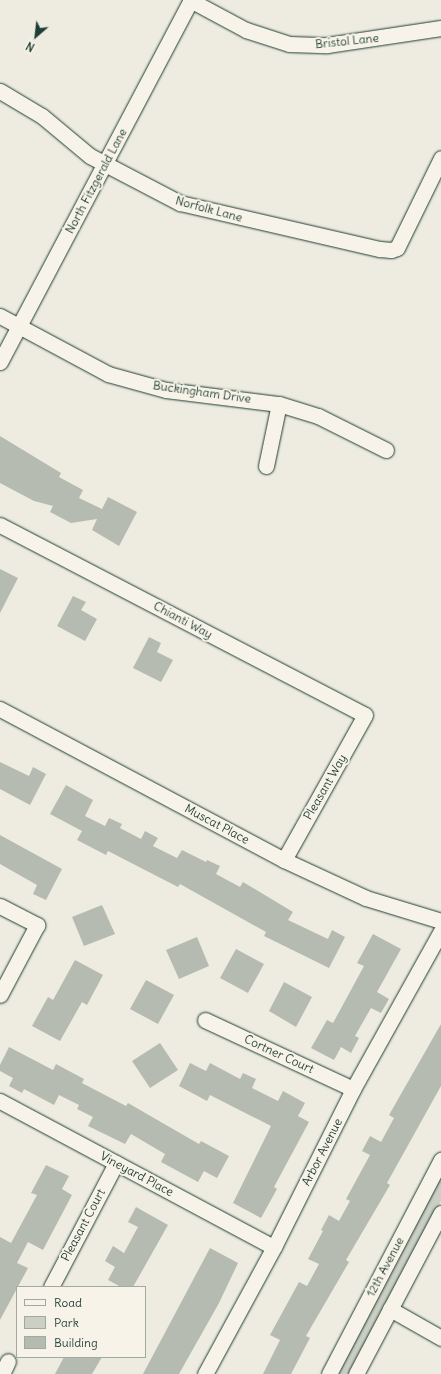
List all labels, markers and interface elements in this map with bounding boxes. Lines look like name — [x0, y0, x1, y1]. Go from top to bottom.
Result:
north arrow — [16, 16, 56, 56]
street label: Bristol Lane — [314, 30, 380, 52]
text: N — [24, 39, 37, 55]
street label: North Fitzgerald Lane — [62, 126, 130, 236]
street label: Norfolk Lane — [174, 193, 244, 225]
street label: Buckingham Drive — [152, 378, 252, 406]
street label: Chianti Way — [151, 598, 215, 642]
street label: Pleasant Way — [300, 752, 350, 822]
street label: Muscat Place — [182, 801, 252, 847]
street label: Cortner Court — [242, 1032, 316, 1076]
street label: Arbor Avenue — [299, 1116, 345, 1188]
street label: Vineyard Place — [98, 1149, 176, 1199]
street label: Pleasant Court — [58, 1186, 108, 1264]
street label: 12th Avenue — [363, 1235, 407, 1299]
legend — [16, 1286, 146, 1358]
text: Road — [54, 1295, 82, 1310]
text: Park — [54, 1315, 79, 1330]
text: Building — [54, 1335, 98, 1350]

